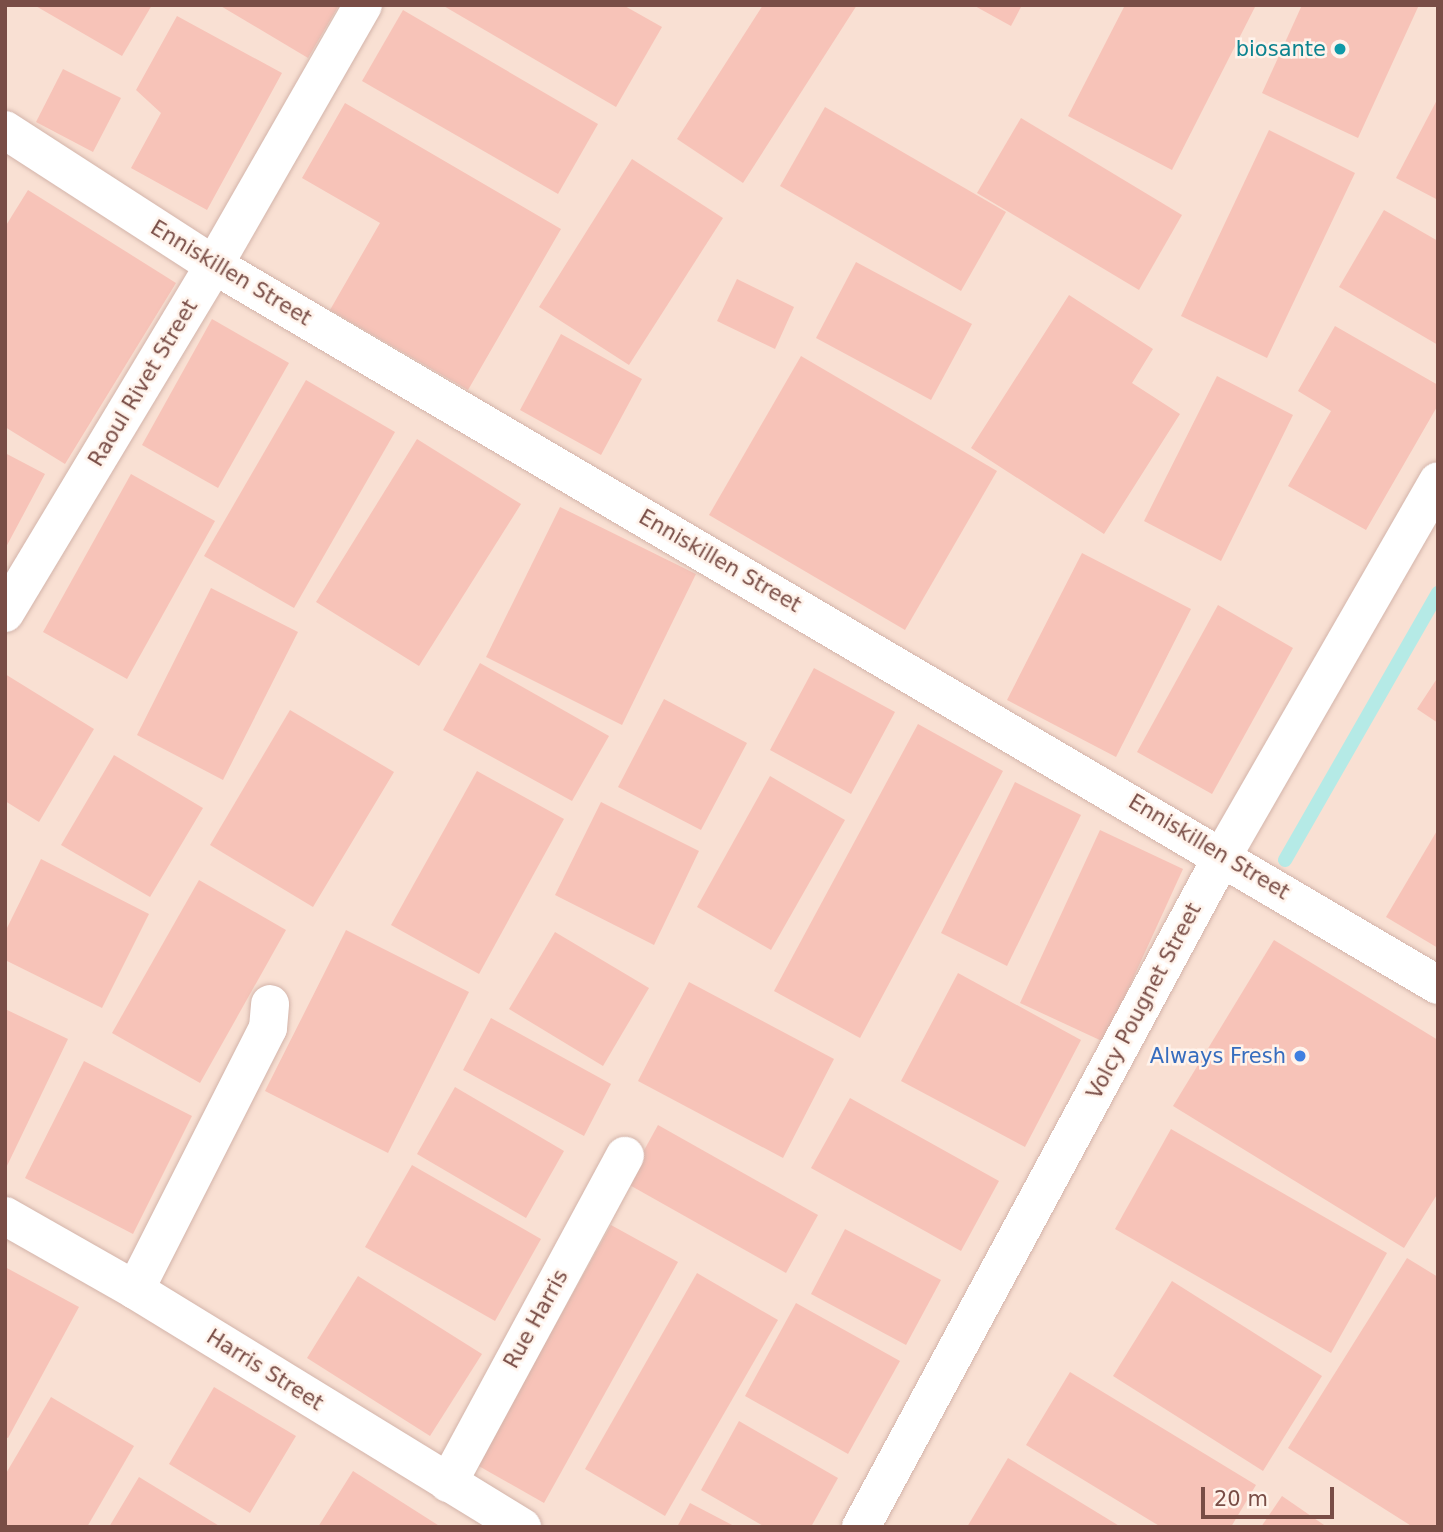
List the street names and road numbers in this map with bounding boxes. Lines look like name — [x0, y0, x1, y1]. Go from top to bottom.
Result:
street label: Enniskillen Street — [146, 215, 316, 331]
street label: Raoul Rivet Street — [83, 295, 203, 471]
street label: Enniskillen Street — [634, 504, 806, 618]
street label: Enniskillen Street — [1124, 789, 1294, 905]
street label: Volcy Pougnet Street — [1082, 899, 1206, 1103]
street label: Rue Harris — [499, 1265, 573, 1373]
street label: Harris Street — [202, 1324, 328, 1416]

